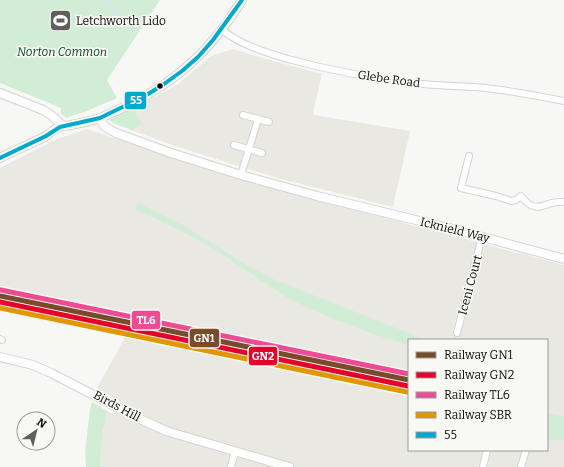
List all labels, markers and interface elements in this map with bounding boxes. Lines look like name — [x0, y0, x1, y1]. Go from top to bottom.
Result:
sports icon: Letchworth Lido — [48, 8, 74, 34]
place label: Letchworth Lido — [76, 14, 166, 28]
park label: Norton Common — [17, 45, 107, 59]
street label: Glebe Road — [357, 68, 421, 90]
unlabelled marker — [155, 81, 165, 91]
line badge: 55 — [124, 91, 147, 110]
text: 55 — [130, 94, 142, 107]
street label: Icknield Way — [419, 215, 492, 246]
street label: Iceni Court — [455, 253, 485, 317]
line badge: TL6 — [131, 310, 161, 330]
text: TL6 — [136, 314, 156, 327]
line badge: GN1 — [189, 328, 220, 348]
text: GN1 — [193, 332, 215, 345]
legend — [408, 339, 548, 451]
line badge: GN2 — [248, 346, 278, 366]
text: Railway GN1 — [444, 348, 513, 362]
text: GN2 — [252, 350, 274, 363]
text: Railway GN2 — [444, 368, 514, 382]
street label: Birds Hill — [91, 388, 143, 424]
text: Railway TL6 — [444, 388, 510, 402]
text: Railway SBR — [444, 408, 512, 422]
north arrow — [16, 411, 56, 451]
text: N — [34, 415, 49, 431]
text: 55 — [444, 428, 457, 442]

